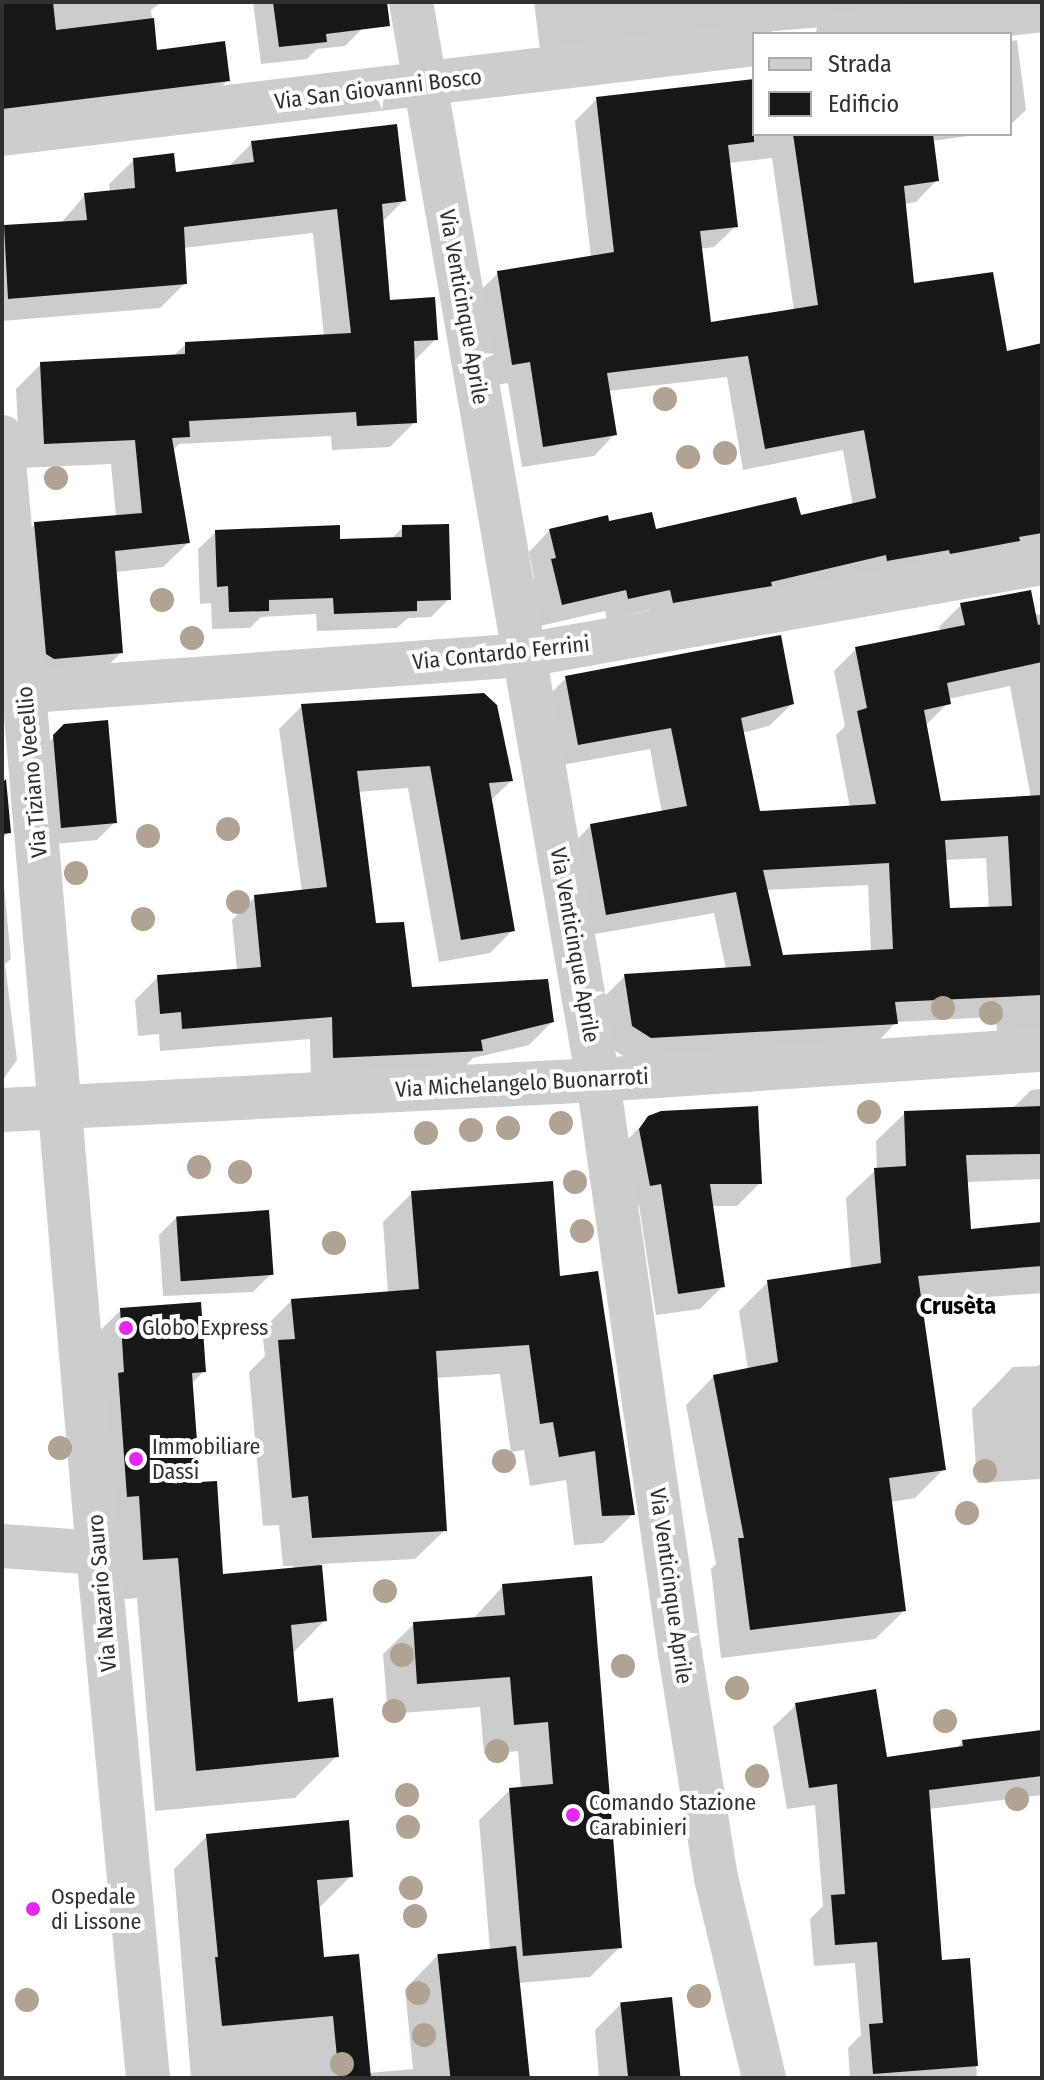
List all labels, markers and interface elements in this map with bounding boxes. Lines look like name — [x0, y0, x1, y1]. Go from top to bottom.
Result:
legend — [752, 32, 1012, 136]
text: Strada — [828, 50, 892, 78]
street label: Via San Giovanni Bosco — [273, 63, 483, 115]
text: Edificio — [828, 90, 899, 118]
street label: Via Venticinque Aprile — [434, 207, 494, 407]
street label: Via Contardo Ferrini — [411, 631, 591, 675]
street label: Via Tiziano Vecellio — [11, 685, 53, 859]
street label: Via Venticinque Aprile — [545, 845, 605, 1045]
street label: Via Michelangelo Buonarroti — [395, 1063, 649, 1103]
district label: Crusèta — [920, 1293, 996, 1321]
place label: Globo Express — [142, 1315, 268, 1341]
marker: Globo Express — [117, 1319, 135, 1337]
place label: Immobiliare Dassi — [152, 1433, 260, 1484]
marker: Immobiliare Dassi — [127, 1450, 145, 1468]
street label: Via Venticinque Aprile — [644, 1486, 698, 1686]
street label: Via Nazario Sauro — [82, 1513, 122, 1673]
place label: Comando Stazione Carabinieri — [589, 1789, 756, 1840]
marker: Comando Stazione Carabinieri — [564, 1806, 582, 1824]
place label: Ospedale di Lissone — [51, 1883, 141, 1934]
marker: Ospedale di Lissone — [22, 1898, 44, 1920]

